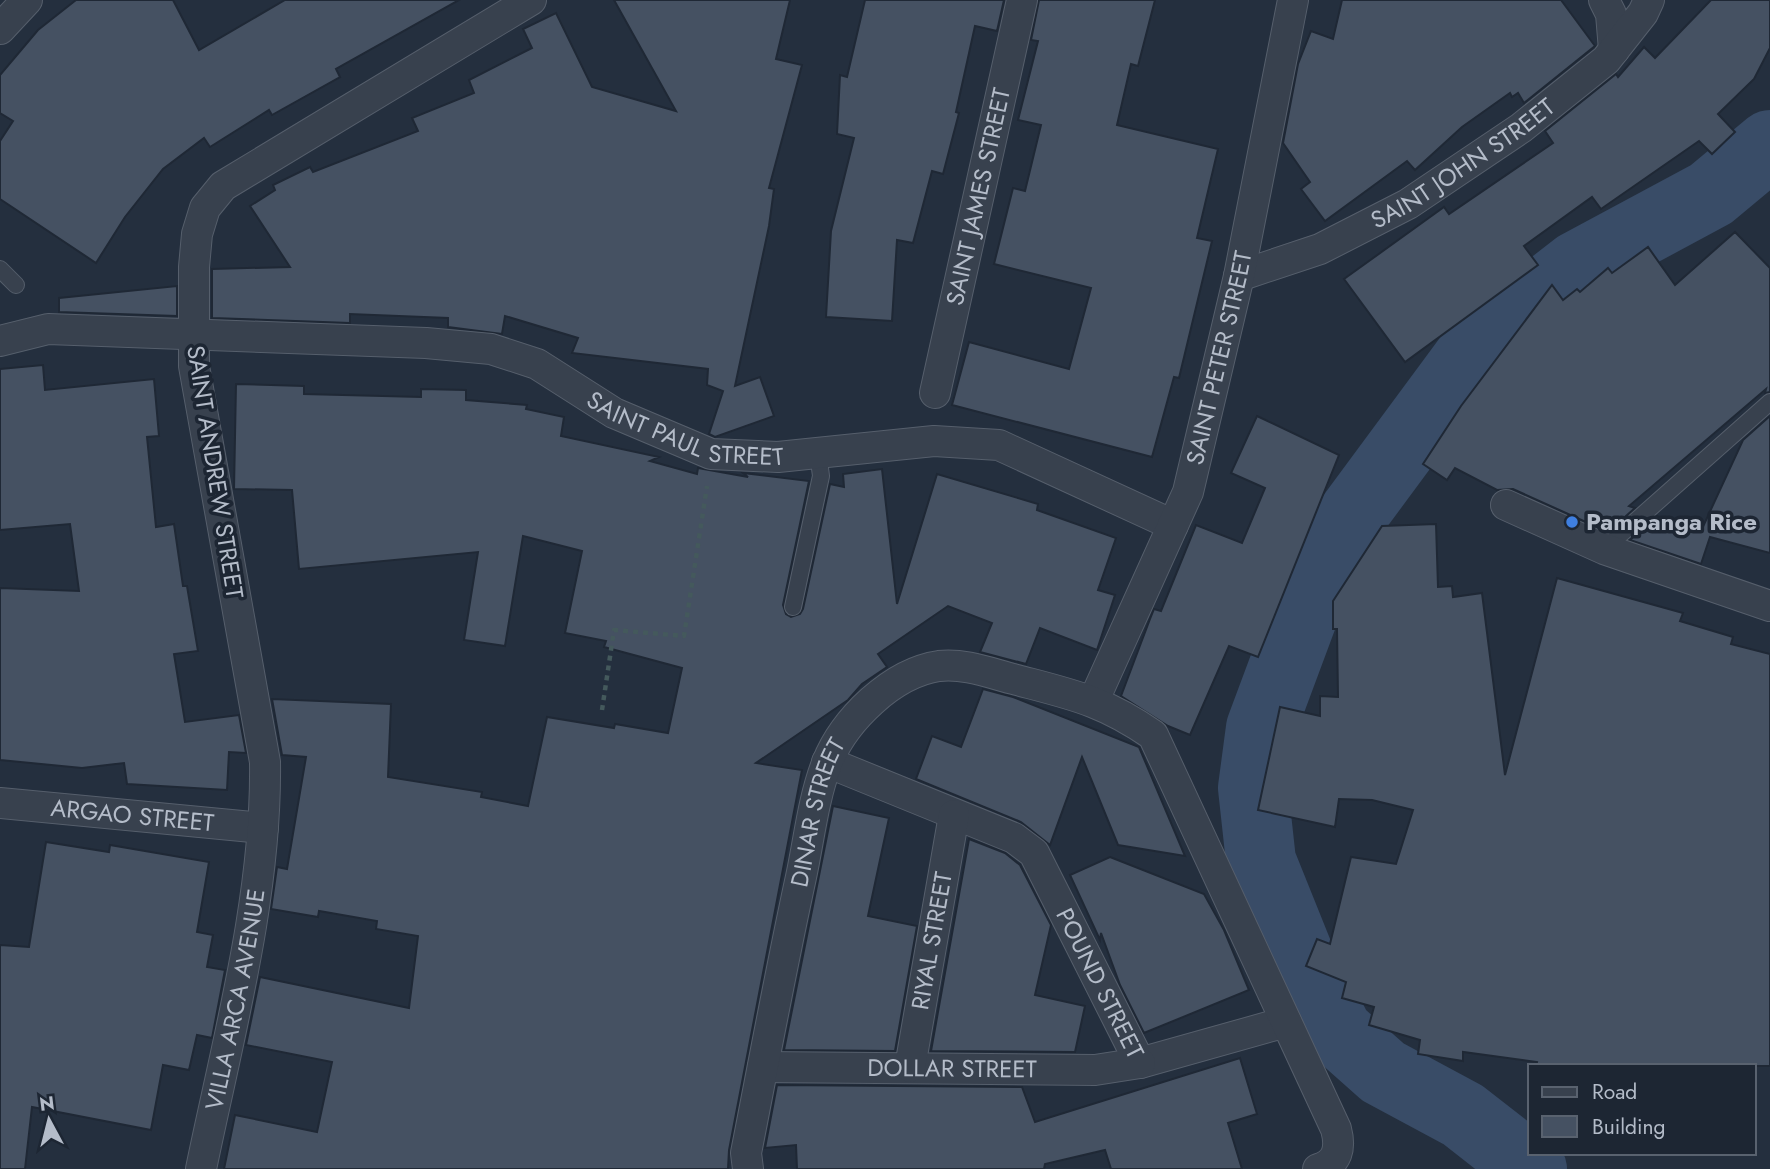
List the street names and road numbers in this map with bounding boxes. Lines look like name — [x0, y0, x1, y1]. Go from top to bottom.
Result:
street label: SAINT JAMES STREET — [937, 85, 1019, 309]
street label: SAINT JOHN STREET — [1364, 90, 1562, 237]
street label: SAINT PETER STREET — [1177, 248, 1261, 468]
street label: SAINT ANDREW STREET — [178, 343, 253, 601]
street label: SAINT PAUL STREET — [580, 382, 785, 474]
street label: DINAR STREET — [781, 731, 853, 890]
street label: ARGAO STREET — [49, 790, 216, 840]
street label: RIYAL STREET — [902, 869, 961, 1013]
street label: VILLA ARCA AVENUE — [196, 887, 273, 1114]
street label: POUND STREET — [1048, 902, 1153, 1065]
street label: DOLLAR STREET — [867, 1050, 1037, 1086]

